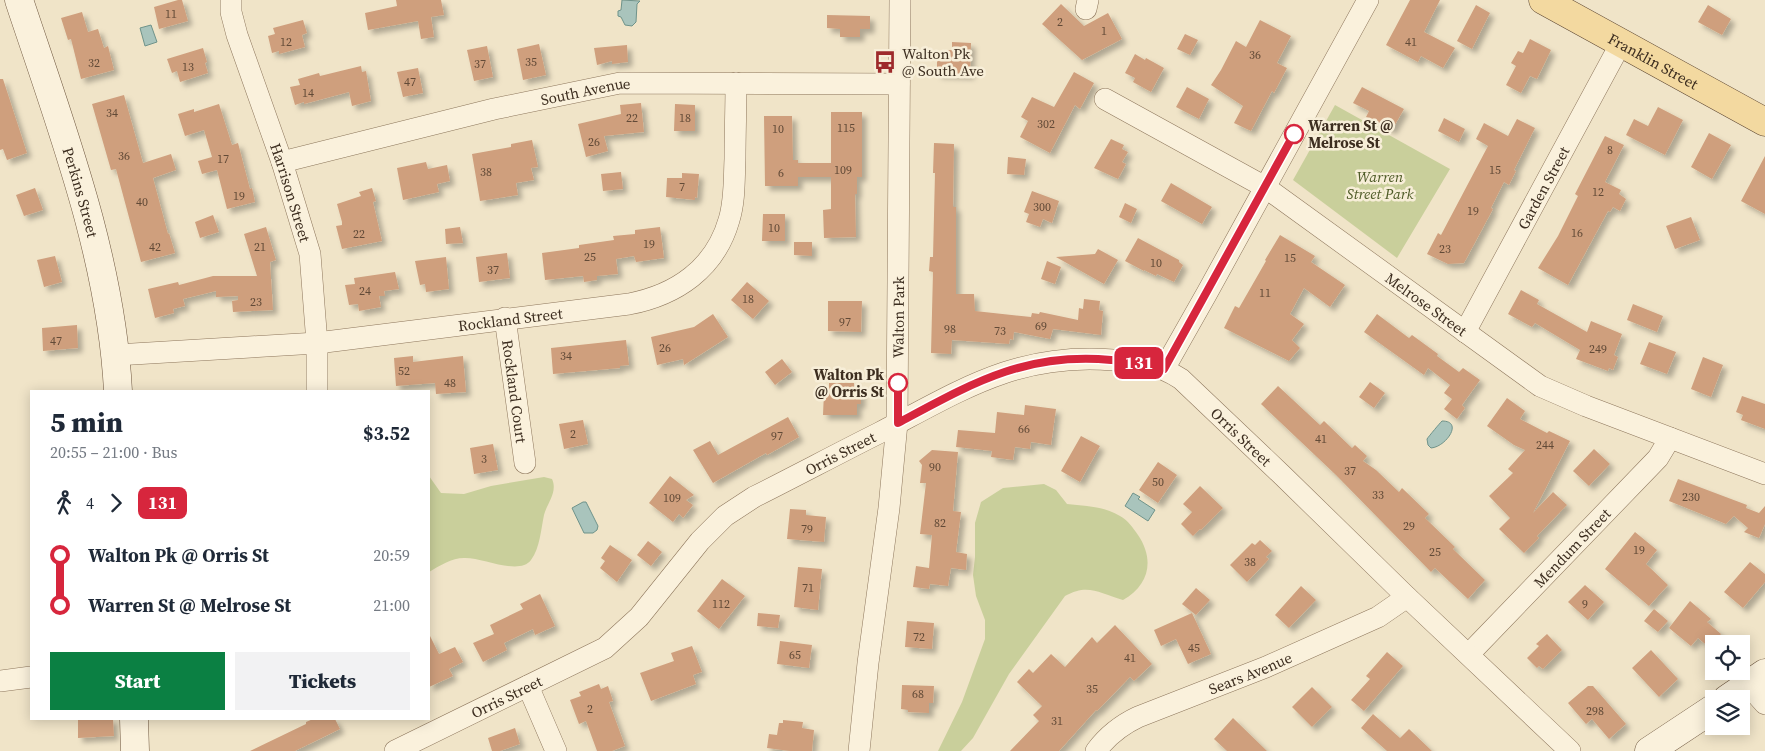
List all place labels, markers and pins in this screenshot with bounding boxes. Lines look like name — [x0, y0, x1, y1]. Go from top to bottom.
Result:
place label: Walton Pk @ South Ave — [902, 43, 984, 81]
bus stop icon: Walton Pk @ South Ave — [872, 49, 898, 75]
place label: Warren St @ Melrose St — [1308, 115, 1393, 153]
marker: Warren St @ Melrose St — [1284, 124, 1304, 144]
place label: Walton Pk @ Orris St — [814, 364, 885, 402]
marker: Walton Pk @ Orris St — [888, 373, 908, 393]

